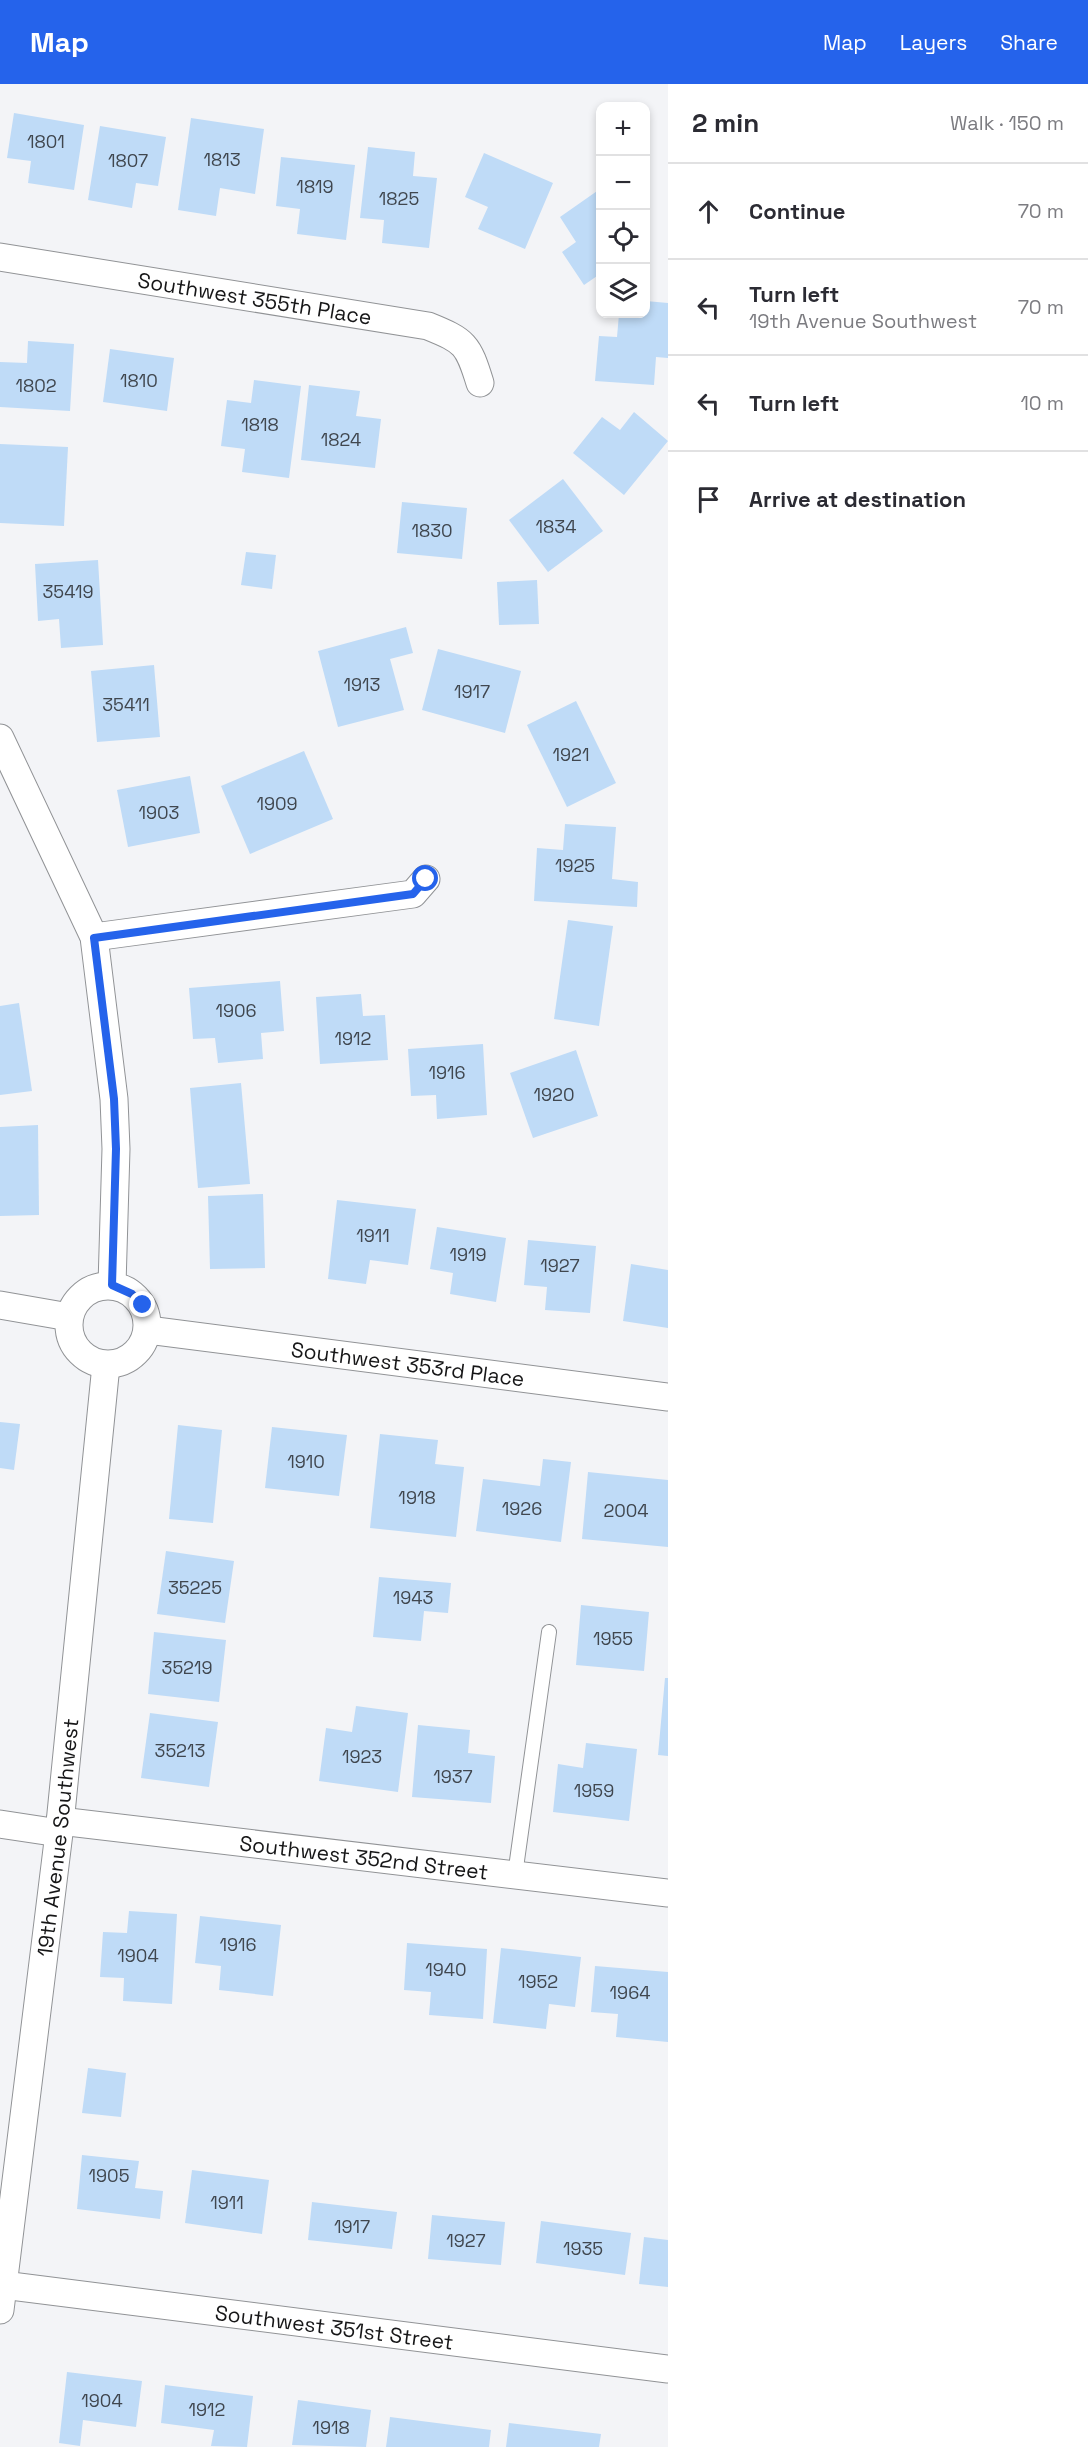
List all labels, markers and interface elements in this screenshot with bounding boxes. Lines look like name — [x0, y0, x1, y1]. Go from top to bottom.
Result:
text: Map — [30, 24, 89, 60]
text: Map — [823, 29, 867, 56]
text: Layers — [900, 29, 967, 56]
text: Share — [1000, 29, 1058, 56]
map controls — [596, 102, 650, 318]
button: + — [596, 102, 650, 156]
text: 2 min — [692, 106, 759, 140]
text: Walk · 150 m — [950, 110, 1064, 136]
house number: 1801 — [27, 130, 65, 153]
house number: 1813 — [203, 148, 241, 171]
house number: 1807 — [108, 149, 148, 172]
button: − — [596, 156, 650, 210]
house number: 1819 — [296, 175, 334, 198]
house number: 1825 — [379, 187, 419, 210]
icon: ahead — [692, 195, 725, 228]
text: Continue — [749, 197, 845, 225]
text: 70 m — [1018, 198, 1064, 224]
button: locate — [596, 210, 650, 264]
button: layers — [596, 264, 650, 318]
street label: Southwest 355th Place — [136, 266, 374, 330]
text: Turn left — [749, 280, 839, 308]
icon: left — [692, 291, 725, 324]
text: 70 m — [1018, 294, 1064, 320]
text: 19th Avenue Southwest — [749, 308, 977, 334]
house number: 1810 — [120, 369, 158, 392]
house number: 1802 — [15, 374, 57, 397]
icon: left — [692, 387, 725, 420]
text: Turn left — [749, 389, 839, 417]
text: 10 m — [1020, 390, 1064, 416]
house number: 1818 — [241, 413, 279, 436]
house number: 1824 — [321, 428, 361, 451]
icon: arrive — [692, 483, 725, 516]
text: Arrive at destination — [749, 485, 966, 513]
house number: 1834 — [536, 515, 576, 538]
house number: 1830 — [411, 519, 453, 542]
house number: 35419 — [42, 580, 94, 603]
house number: 1913 — [344, 673, 380, 696]
house number: 1917 — [454, 680, 490, 703]
house number: 35411 — [102, 693, 150, 716]
house number: 1921 — [553, 743, 589, 766]
house number: 1909 — [256, 792, 298, 815]
house number: 1903 — [139, 801, 179, 824]
house number: 1925 — [555, 854, 595, 877]
route start — [412, 865, 438, 891]
house number: 1906 — [215, 999, 257, 1022]
house number: 1912 — [335, 1027, 371, 1050]
house number: 1916 — [428, 1061, 466, 1084]
house number: 1920 — [534, 1083, 574, 1106]
house number: 1911 — [356, 1224, 390, 1247]
house number: 1919 — [449, 1243, 487, 1266]
house number: 1927 — [540, 1254, 580, 1277]
route end — [129, 1291, 155, 1317]
street label: Southwest 353rd Place — [290, 1335, 526, 1392]
house number: 1910 — [287, 1450, 325, 1473]
house number: 1918 — [398, 1486, 436, 1509]
house number: 1926 — [502, 1497, 542, 1520]
house number: 2004 — [603, 1499, 649, 1522]
house number: 35225 — [168, 1576, 222, 1599]
house number: 1943 — [393, 1586, 433, 1609]
house number: 1955 — [593, 1627, 633, 1650]
house number: 35219 — [162, 1656, 212, 1679]
street label: 19th Avenue Southwest — [30, 1717, 84, 1958]
house number: 35213 — [155, 1739, 205, 1762]
house number: 1923 — [342, 1745, 382, 1768]
house number: 1937 — [433, 1765, 473, 1788]
house number: 1959 — [574, 1779, 614, 1802]
street label: Southwest 352nd Street — [238, 1829, 490, 1885]
house number: 1916 — [219, 1933, 257, 1956]
house number: 1904 — [117, 1944, 159, 1967]
house number: 1940 — [425, 1958, 467, 1981]
house number: 1952 — [518, 1970, 558, 1993]
house number: 1964 — [610, 1981, 650, 2004]
house number: 1905 — [89, 2164, 129, 2187]
house number: 1911 — [210, 2191, 244, 2214]
house number: 1917 — [334, 2215, 370, 2238]
house number: 1927 — [446, 2229, 486, 2252]
house number: 1935 — [563, 2237, 603, 2260]
street label: Southwest 351st Street — [214, 2298, 455, 2355]
house number: 1904 — [81, 2389, 123, 2412]
house number: 1912 — [189, 2398, 225, 2421]
house number: 1918 — [312, 2416, 350, 2439]

